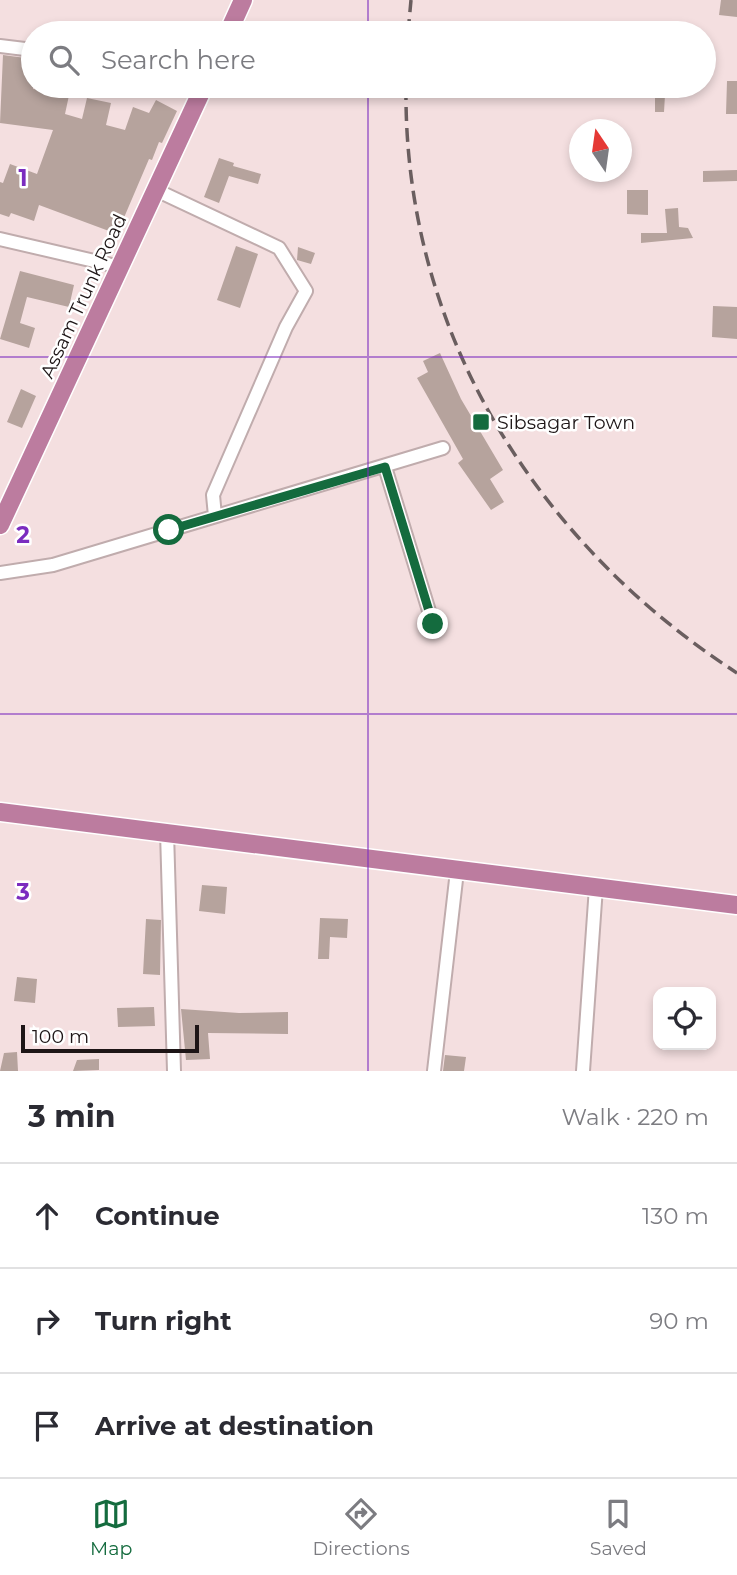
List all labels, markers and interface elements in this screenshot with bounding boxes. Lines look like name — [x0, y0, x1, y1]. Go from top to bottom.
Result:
search box — [21, 21, 716, 98]
icon: search — [45, 41, 83, 79]
text: Search here — [101, 44, 256, 76]
north arrow — [569, 119, 632, 182]
text: 1 — [18, 164, 28, 192]
street label: Assam Trunk Road — [35, 211, 132, 382]
place label: Sibsagar Town — [497, 411, 635, 434]
marker: Sibsagar Town — [471, 412, 491, 432]
route start — [153, 514, 184, 545]
text: 2 — [16, 521, 30, 549]
route end — [417, 608, 448, 639]
text: 3 — [15, 878, 30, 906]
map controls — [653, 987, 716, 1050]
button: locate — [653, 987, 716, 1050]
scale bar — [21, 1022, 200, 1054]
text: 100 m — [32, 1025, 89, 1048]
text: 3 min — [28, 1098, 115, 1135]
text: Walk · 220 m — [562, 1103, 709, 1131]
icon: ahead — [28, 1197, 66, 1235]
text: Continue — [95, 1200, 220, 1232]
text: 130 m — [642, 1202, 709, 1230]
icon: right — [28, 1302, 66, 1340]
text: Turn right — [95, 1305, 231, 1337]
text: 90 m — [649, 1307, 709, 1335]
icon: arrive — [28, 1407, 66, 1445]
text: Arrive at destination — [95, 1410, 374, 1442]
tab: Map — [90, 1495, 132, 1560]
tab: Directions — [312, 1495, 410, 1560]
tab: Saved — [590, 1495, 647, 1560]

